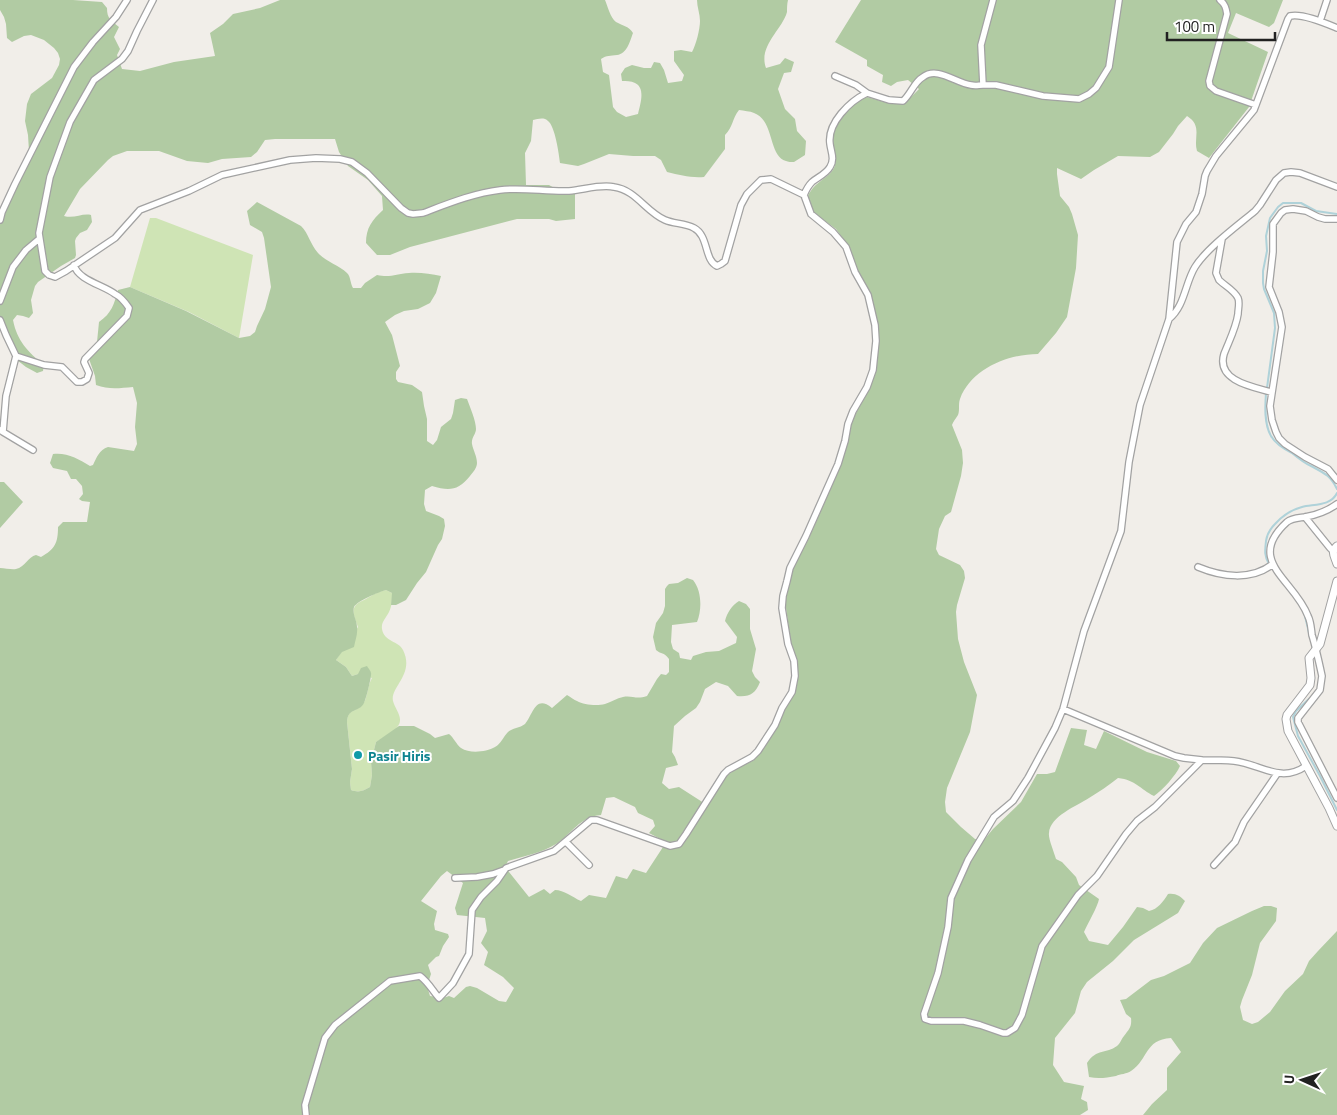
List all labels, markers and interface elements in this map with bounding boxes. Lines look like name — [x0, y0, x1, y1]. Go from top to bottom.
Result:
scale bar — [1167, 10, 1274, 42]
text: 100 m — [1174, 15, 1215, 38]
place label: Pasir Hiris — [368, 745, 431, 766]
marker: Pasir Hiris — [352, 749, 364, 761]
north arrow — [1277, 1055, 1327, 1105]
text: U — [1278, 1074, 1299, 1084]

